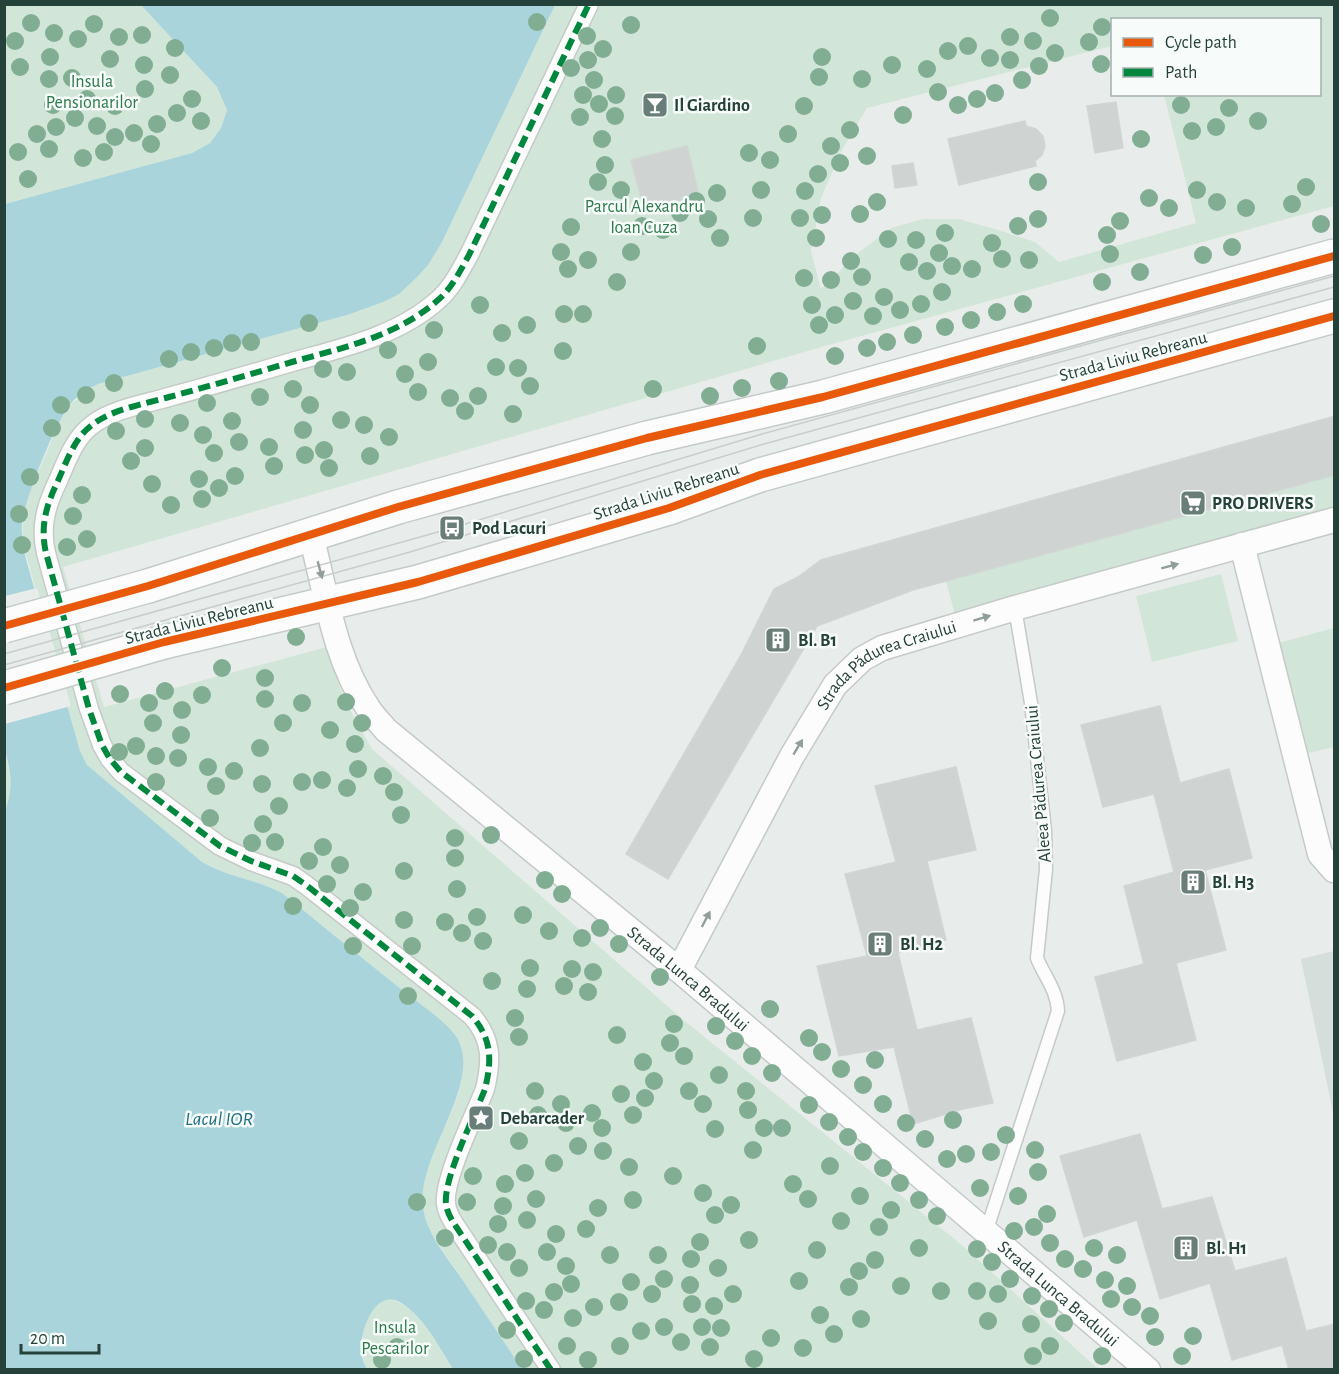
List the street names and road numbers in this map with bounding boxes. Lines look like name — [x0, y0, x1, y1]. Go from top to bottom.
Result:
street label: Strada Liviu Rebreanu — [1057, 329, 1209, 385]
street label: Strada Liviu Rebreanu — [591, 460, 741, 524]
street label: Strada Liviu Rebreanu — [123, 594, 275, 648]
street label: Strada Pădurea Craiului — [814, 618, 958, 713]
street label: Aleea Pădurea Craiului — [1023, 704, 1055, 863]
street label: Strada Lunca Bradului — [623, 923, 752, 1035]
street label: Strada Lunca Bradului — [994, 1238, 1122, 1351]

